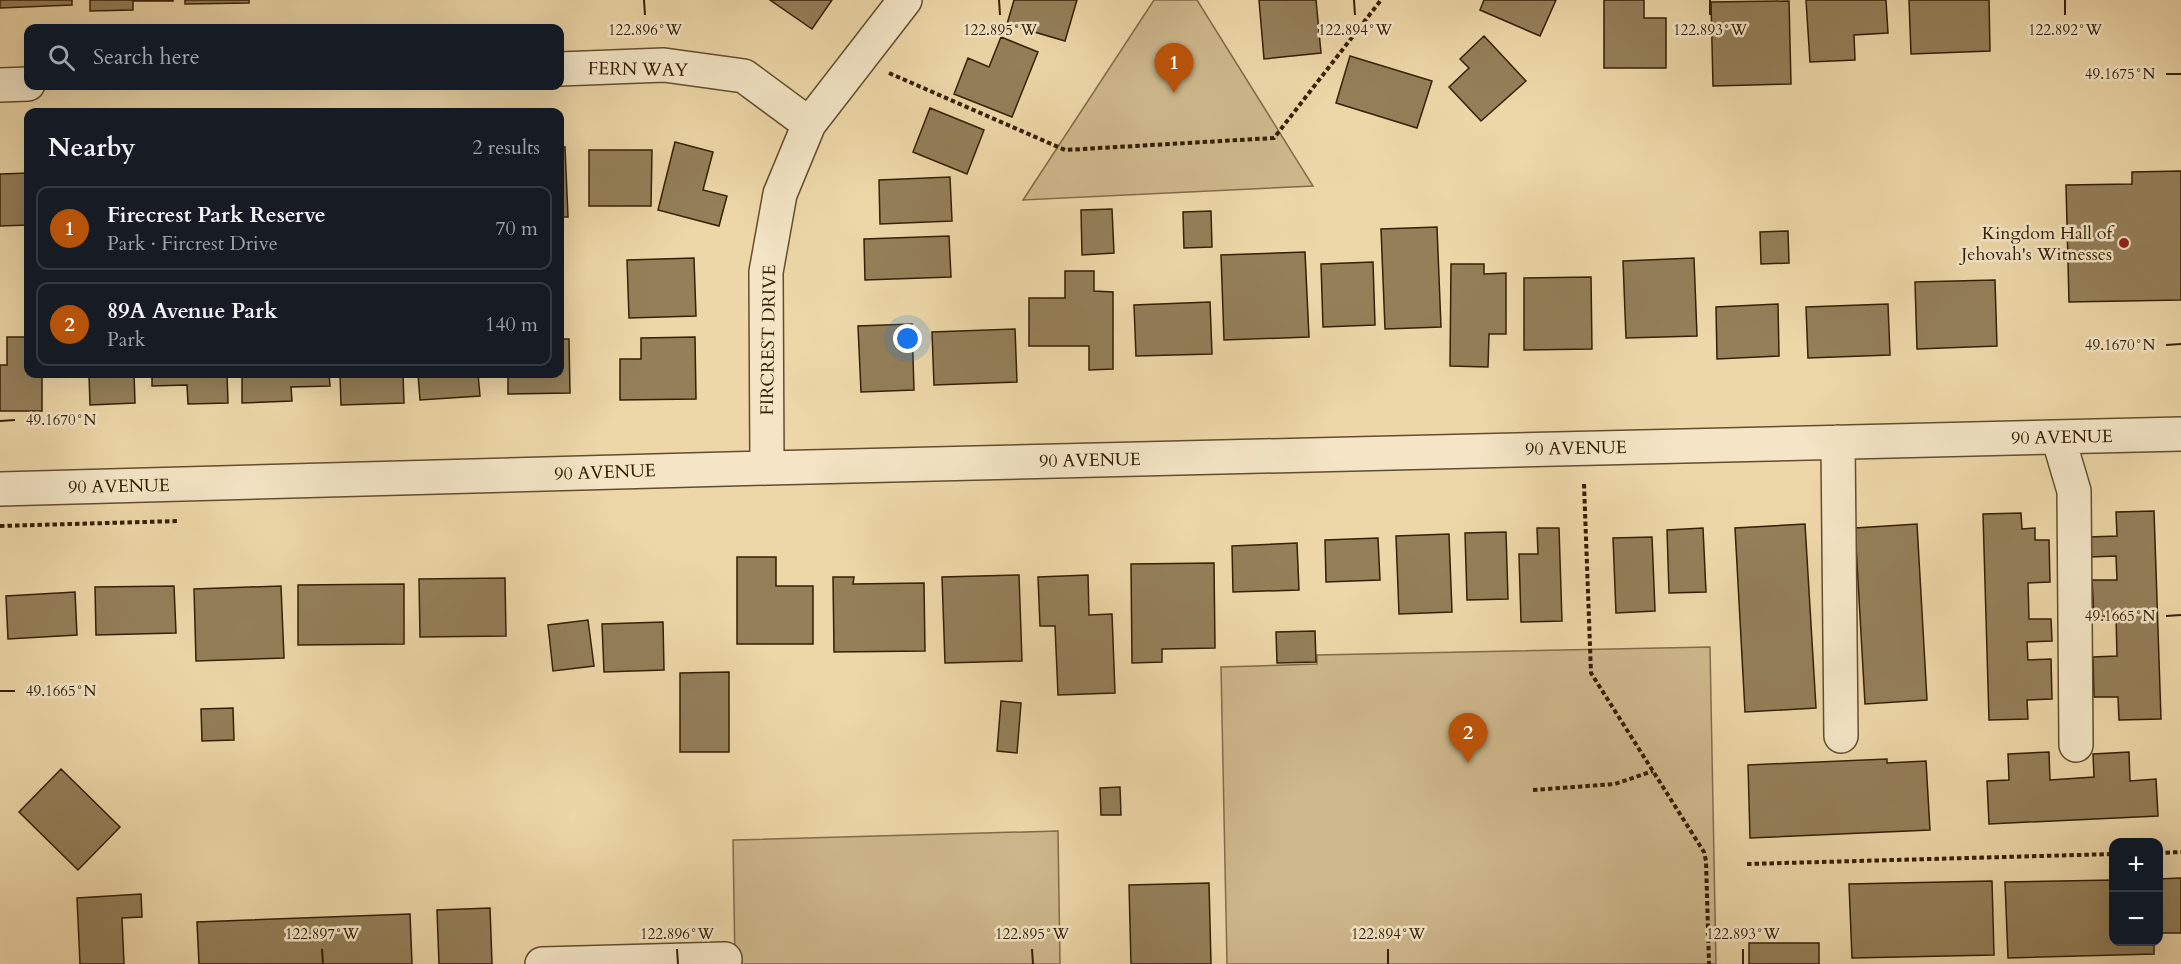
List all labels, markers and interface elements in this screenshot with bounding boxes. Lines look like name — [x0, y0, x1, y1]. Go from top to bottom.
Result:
text: 122.896°W — [608, 20, 683, 40]
text: 122.895°W — [963, 20, 1038, 40]
text: 122.894°W — [1318, 20, 1393, 40]
text: 122.893°W — [1673, 20, 1748, 40]
text: 122.892°W — [2028, 20, 2103, 40]
search box — [24, 24, 564, 90]
icon: search — [45, 41, 78, 74]
text: Search here — [93, 42, 200, 72]
pin: 1 — [1154, 44, 1194, 93]
street label: FERN WAY — [588, 56, 689, 83]
text: 49.1675°N — [2085, 64, 2155, 84]
text: Nearby — [48, 130, 136, 165]
text: 2 results — [472, 134, 540, 161]
text: Firecrest Park Reserve — [107, 200, 326, 230]
text: 1 — [64, 215, 75, 242]
text: 70 m — [495, 215, 538, 242]
place label: Kingdom Hall of Jehovah's Witnesses — [1958, 221, 2116, 267]
text: Park · Fircrest Drive — [107, 230, 278, 257]
marker: Kingdom Hall of Jehovah's Witnesses — [2117, 236, 2131, 250]
street label: FIRCREST DRIVE — [755, 264, 782, 416]
text: 89A Avenue Park — [107, 296, 278, 326]
text: 2 — [64, 311, 75, 338]
text: 140 m — [485, 311, 538, 338]
your location — [893, 324, 922, 353]
text: Park — [107, 326, 145, 353]
text: 49.1670°N — [2085, 335, 2155, 355]
text: 49.1670°N — [26, 410, 96, 430]
street label: 90 AVENUE — [2011, 424, 2113, 451]
street label: 90 AVENUE — [1525, 435, 1627, 462]
street label: 90 AVENUE — [1039, 447, 1141, 474]
street label: 90 AVENUE — [554, 458, 656, 487]
street label: 90 AVENUE — [68, 473, 170, 500]
text: 49.1665°N — [2085, 606, 2155, 626]
text: 49.1665°N — [26, 681, 96, 701]
pin: 2 — [1448, 714, 1488, 763]
map controls — [2109, 838, 2163, 946]
button: + — [2109, 838, 2163, 892]
button: − — [2109, 892, 2163, 946]
text: 122.897°W — [285, 924, 360, 944]
text: 122.896°W — [640, 924, 715, 944]
text: 122.895°W — [995, 924, 1070, 944]
text: 122.894°W — [1351, 924, 1426, 944]
text: 122.893°W — [1706, 924, 1781, 944]

